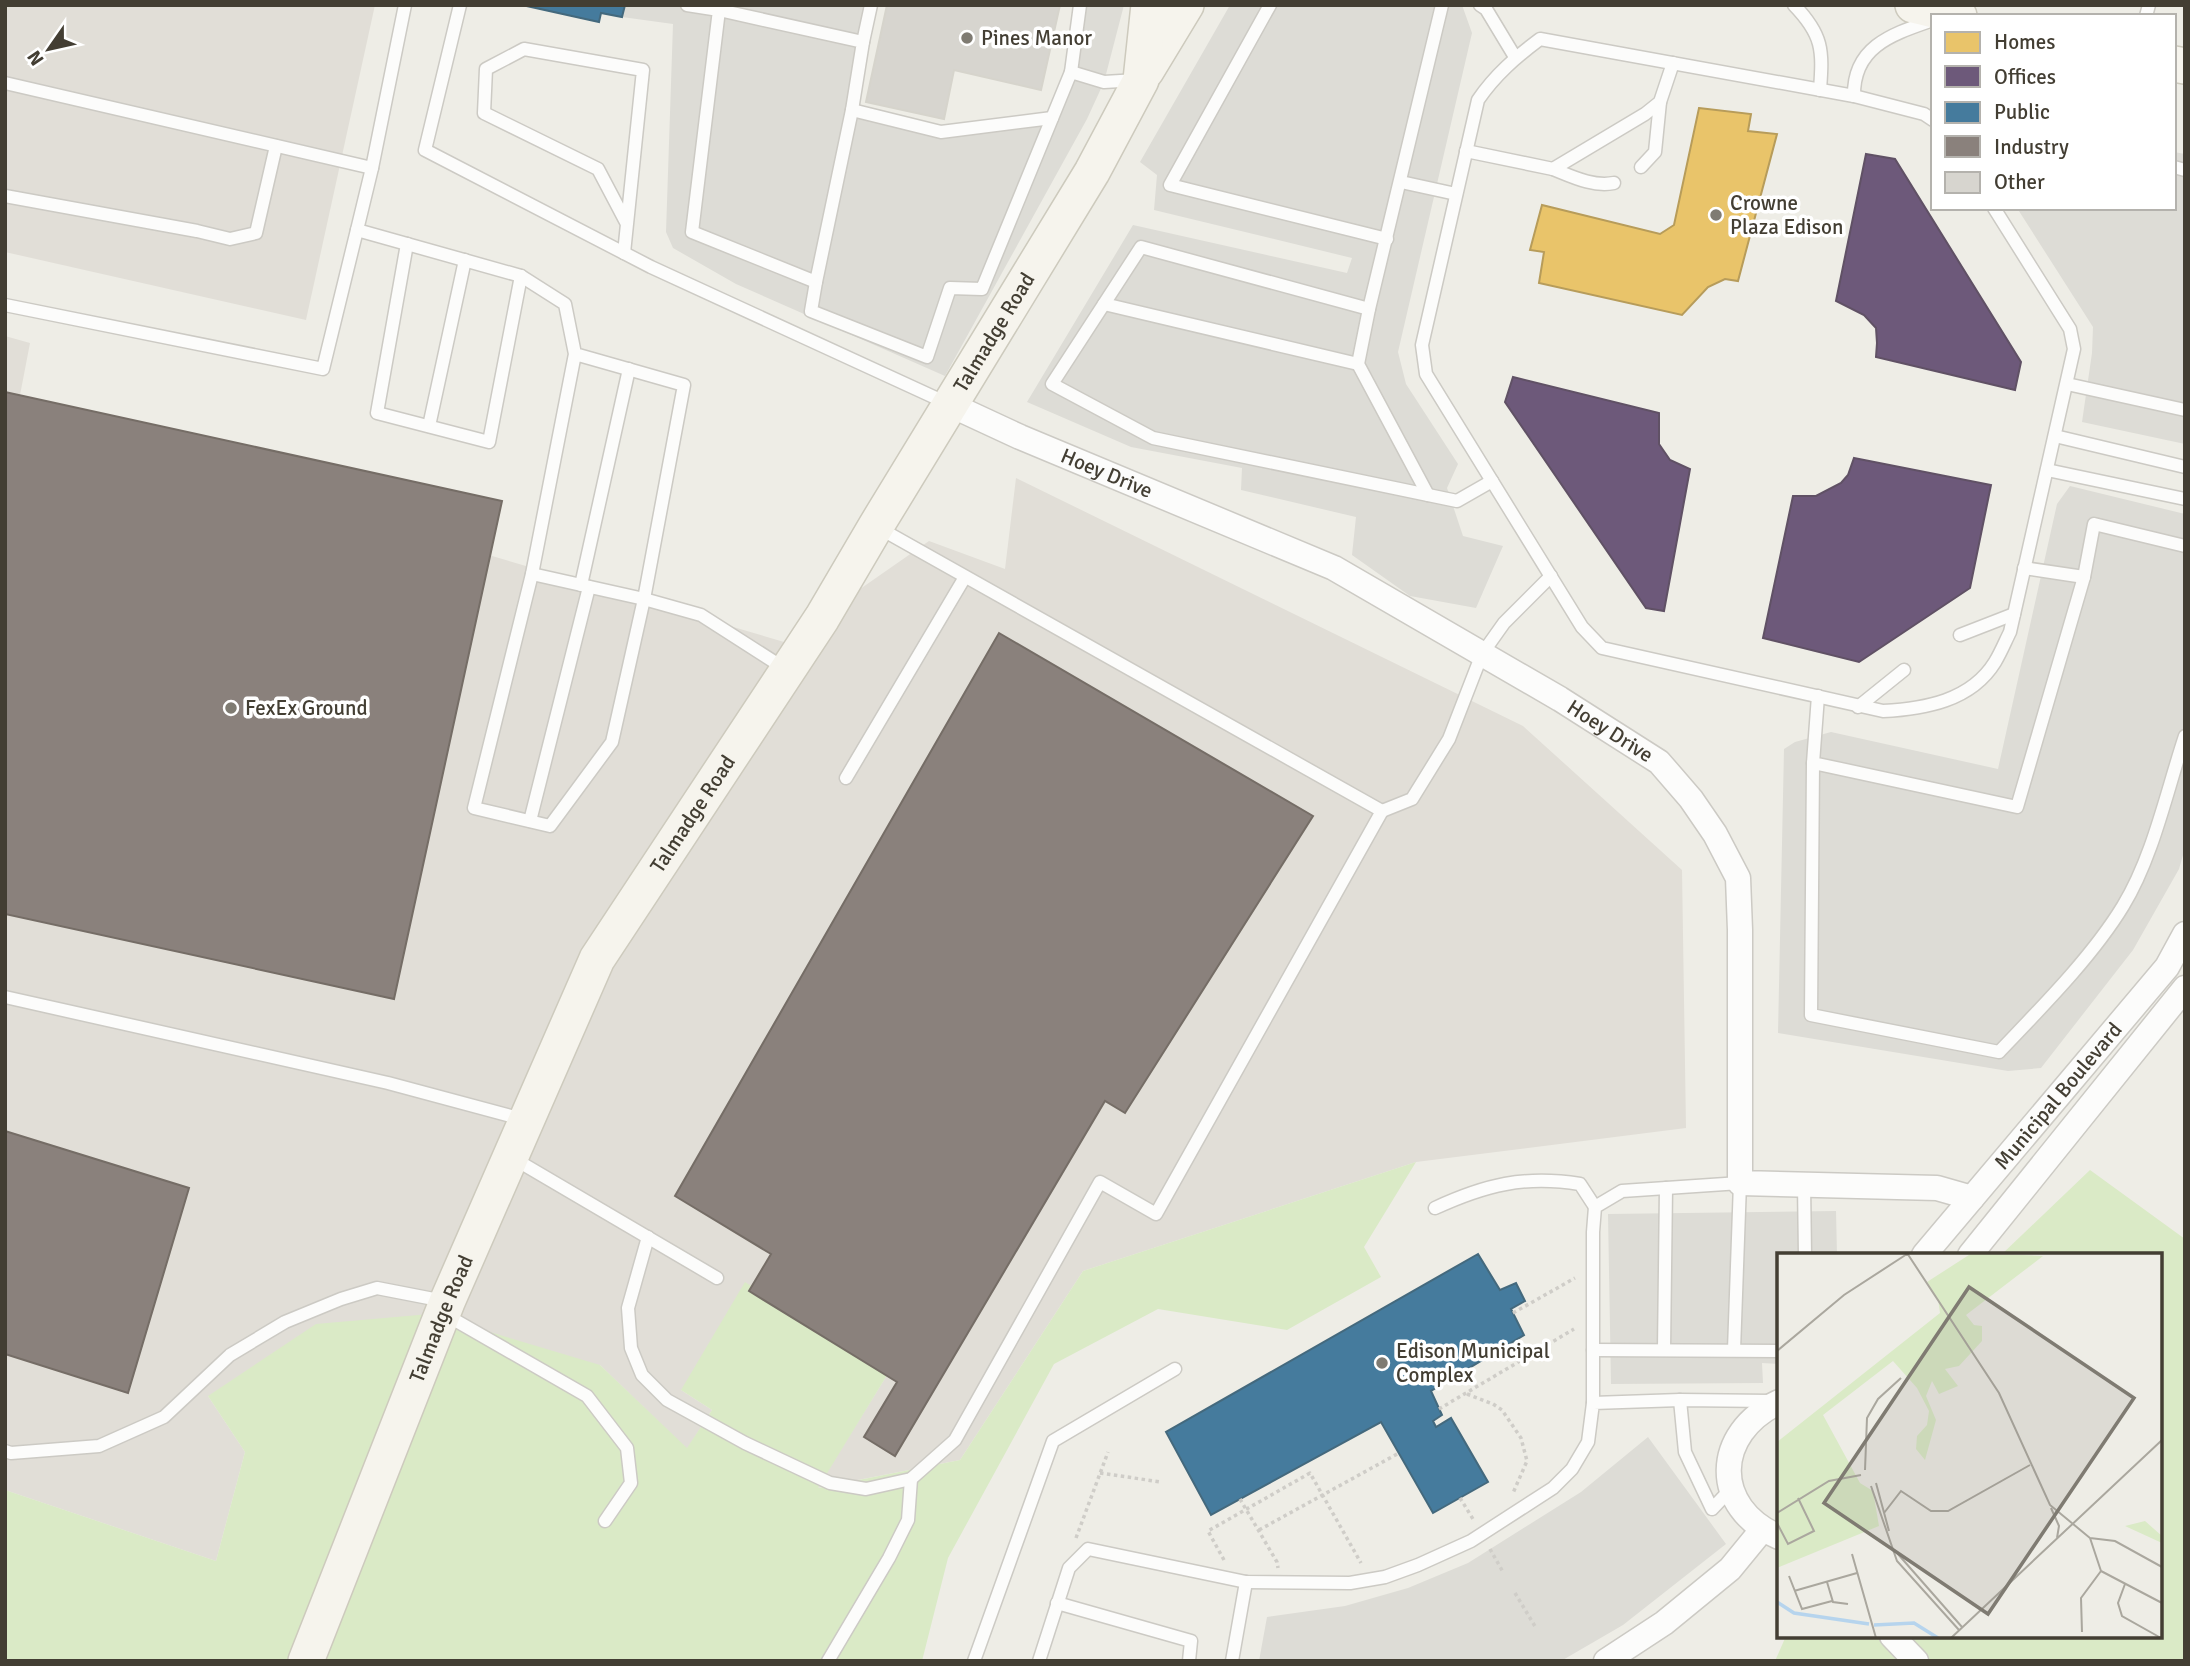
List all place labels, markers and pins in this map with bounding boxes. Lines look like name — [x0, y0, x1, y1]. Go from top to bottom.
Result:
place label: Pines Manor — [981, 25, 1092, 51]
marker: Pines Manor — [959, 30, 975, 46]
place label: Crowne Plaza Edison — [1730, 190, 1843, 240]
marker: Crowne Plaza Edison — [1708, 207, 1724, 223]
place label: FexEx Ground — [245, 695, 368, 721]
marker: FexEx Ground — [223, 700, 239, 716]
place label: Edison Municipal Complex — [1396, 1338, 1550, 1388]
marker: Edison Municipal Complex — [1374, 1355, 1390, 1371]

